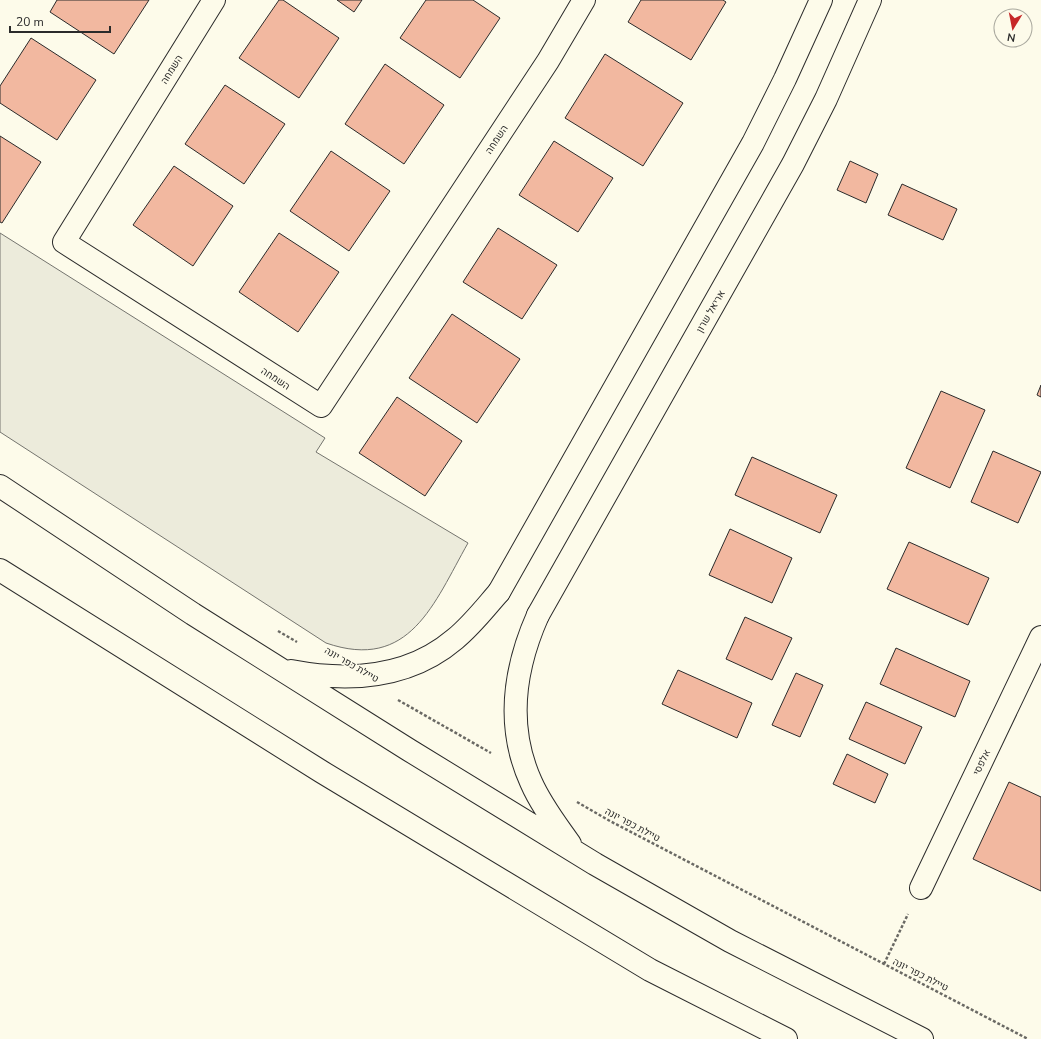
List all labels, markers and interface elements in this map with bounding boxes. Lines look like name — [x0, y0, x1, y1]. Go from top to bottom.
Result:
scale bar — [10, 8, 110, 34]
north arrow — [993, 8, 1033, 48]
text: 20 m — [16, 14, 44, 30]
text: N — [1006, 29, 1017, 45]
street label: השמחה — [157, 52, 186, 87]
street label: השמחה — [482, 122, 512, 157]
street label: אריאל שרון — [693, 288, 729, 335]
street label: השמחה — [258, 364, 293, 394]
street label: טיילת כפר יונה — [322, 644, 381, 686]
street label: אלפסי — [970, 747, 994, 778]
street label: טיילת כפר יונה — [602, 804, 663, 845]
street label: טיילת כפר יונה — [890, 955, 951, 995]

